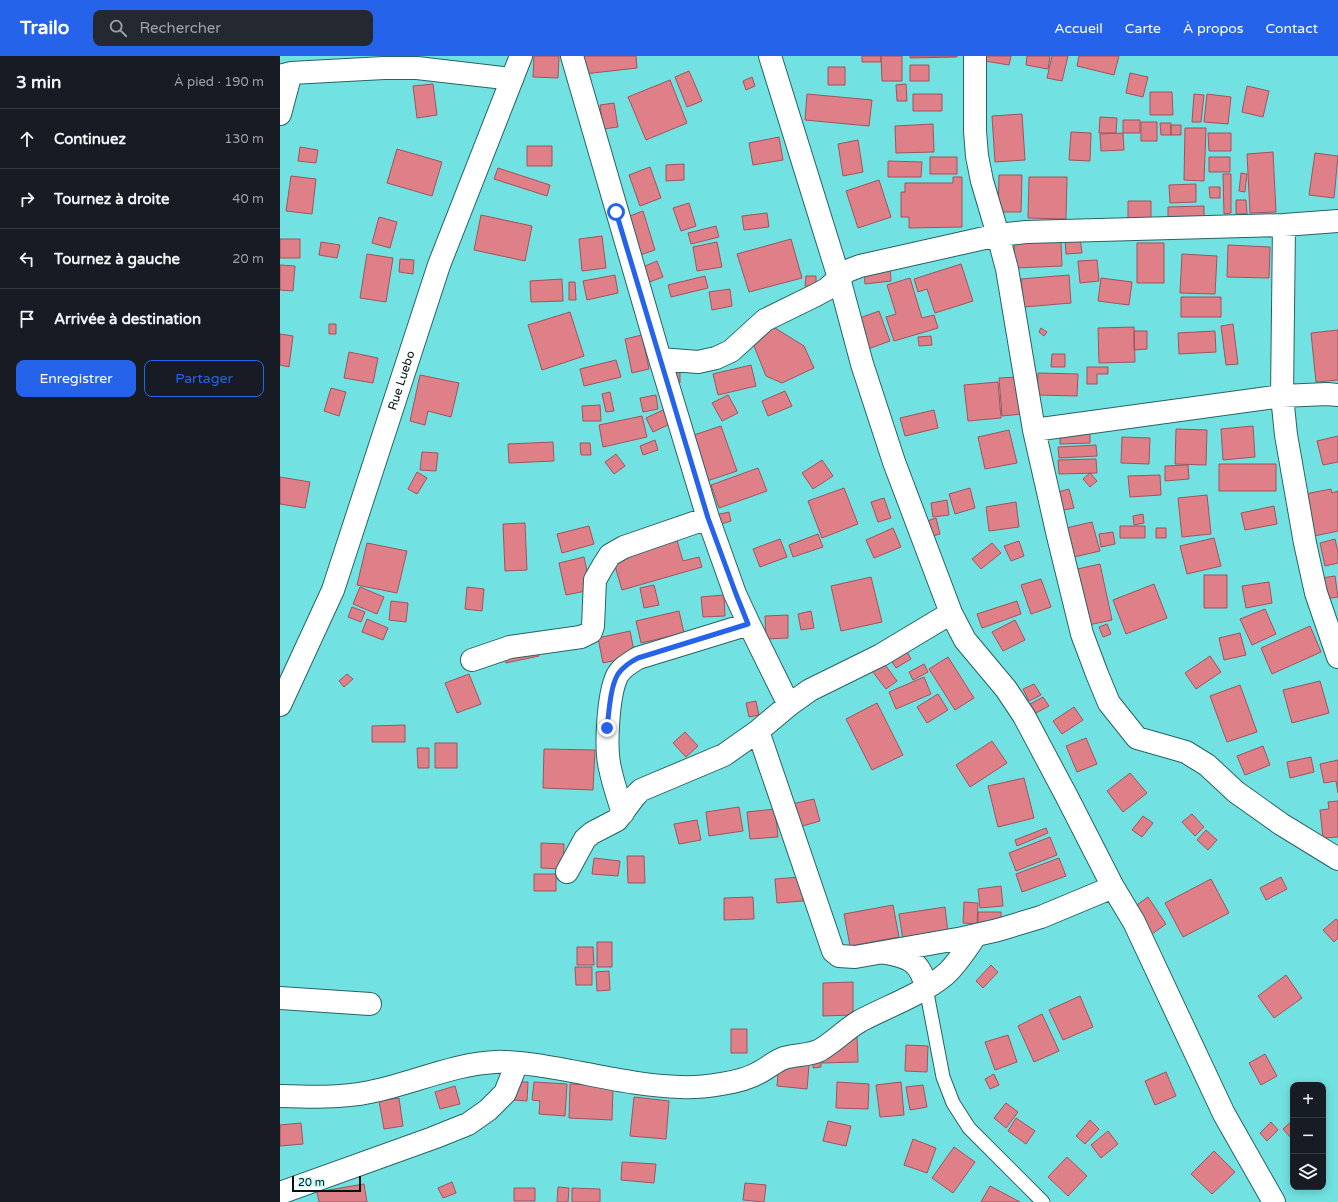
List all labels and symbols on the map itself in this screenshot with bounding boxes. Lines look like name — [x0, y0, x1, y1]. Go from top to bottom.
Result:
route start — [607, 203, 625, 221]
street label: Rue Luebo — [385, 349, 418, 412]
route end — [598, 719, 616, 737]
scale bar — [292, 1174, 361, 1193]

